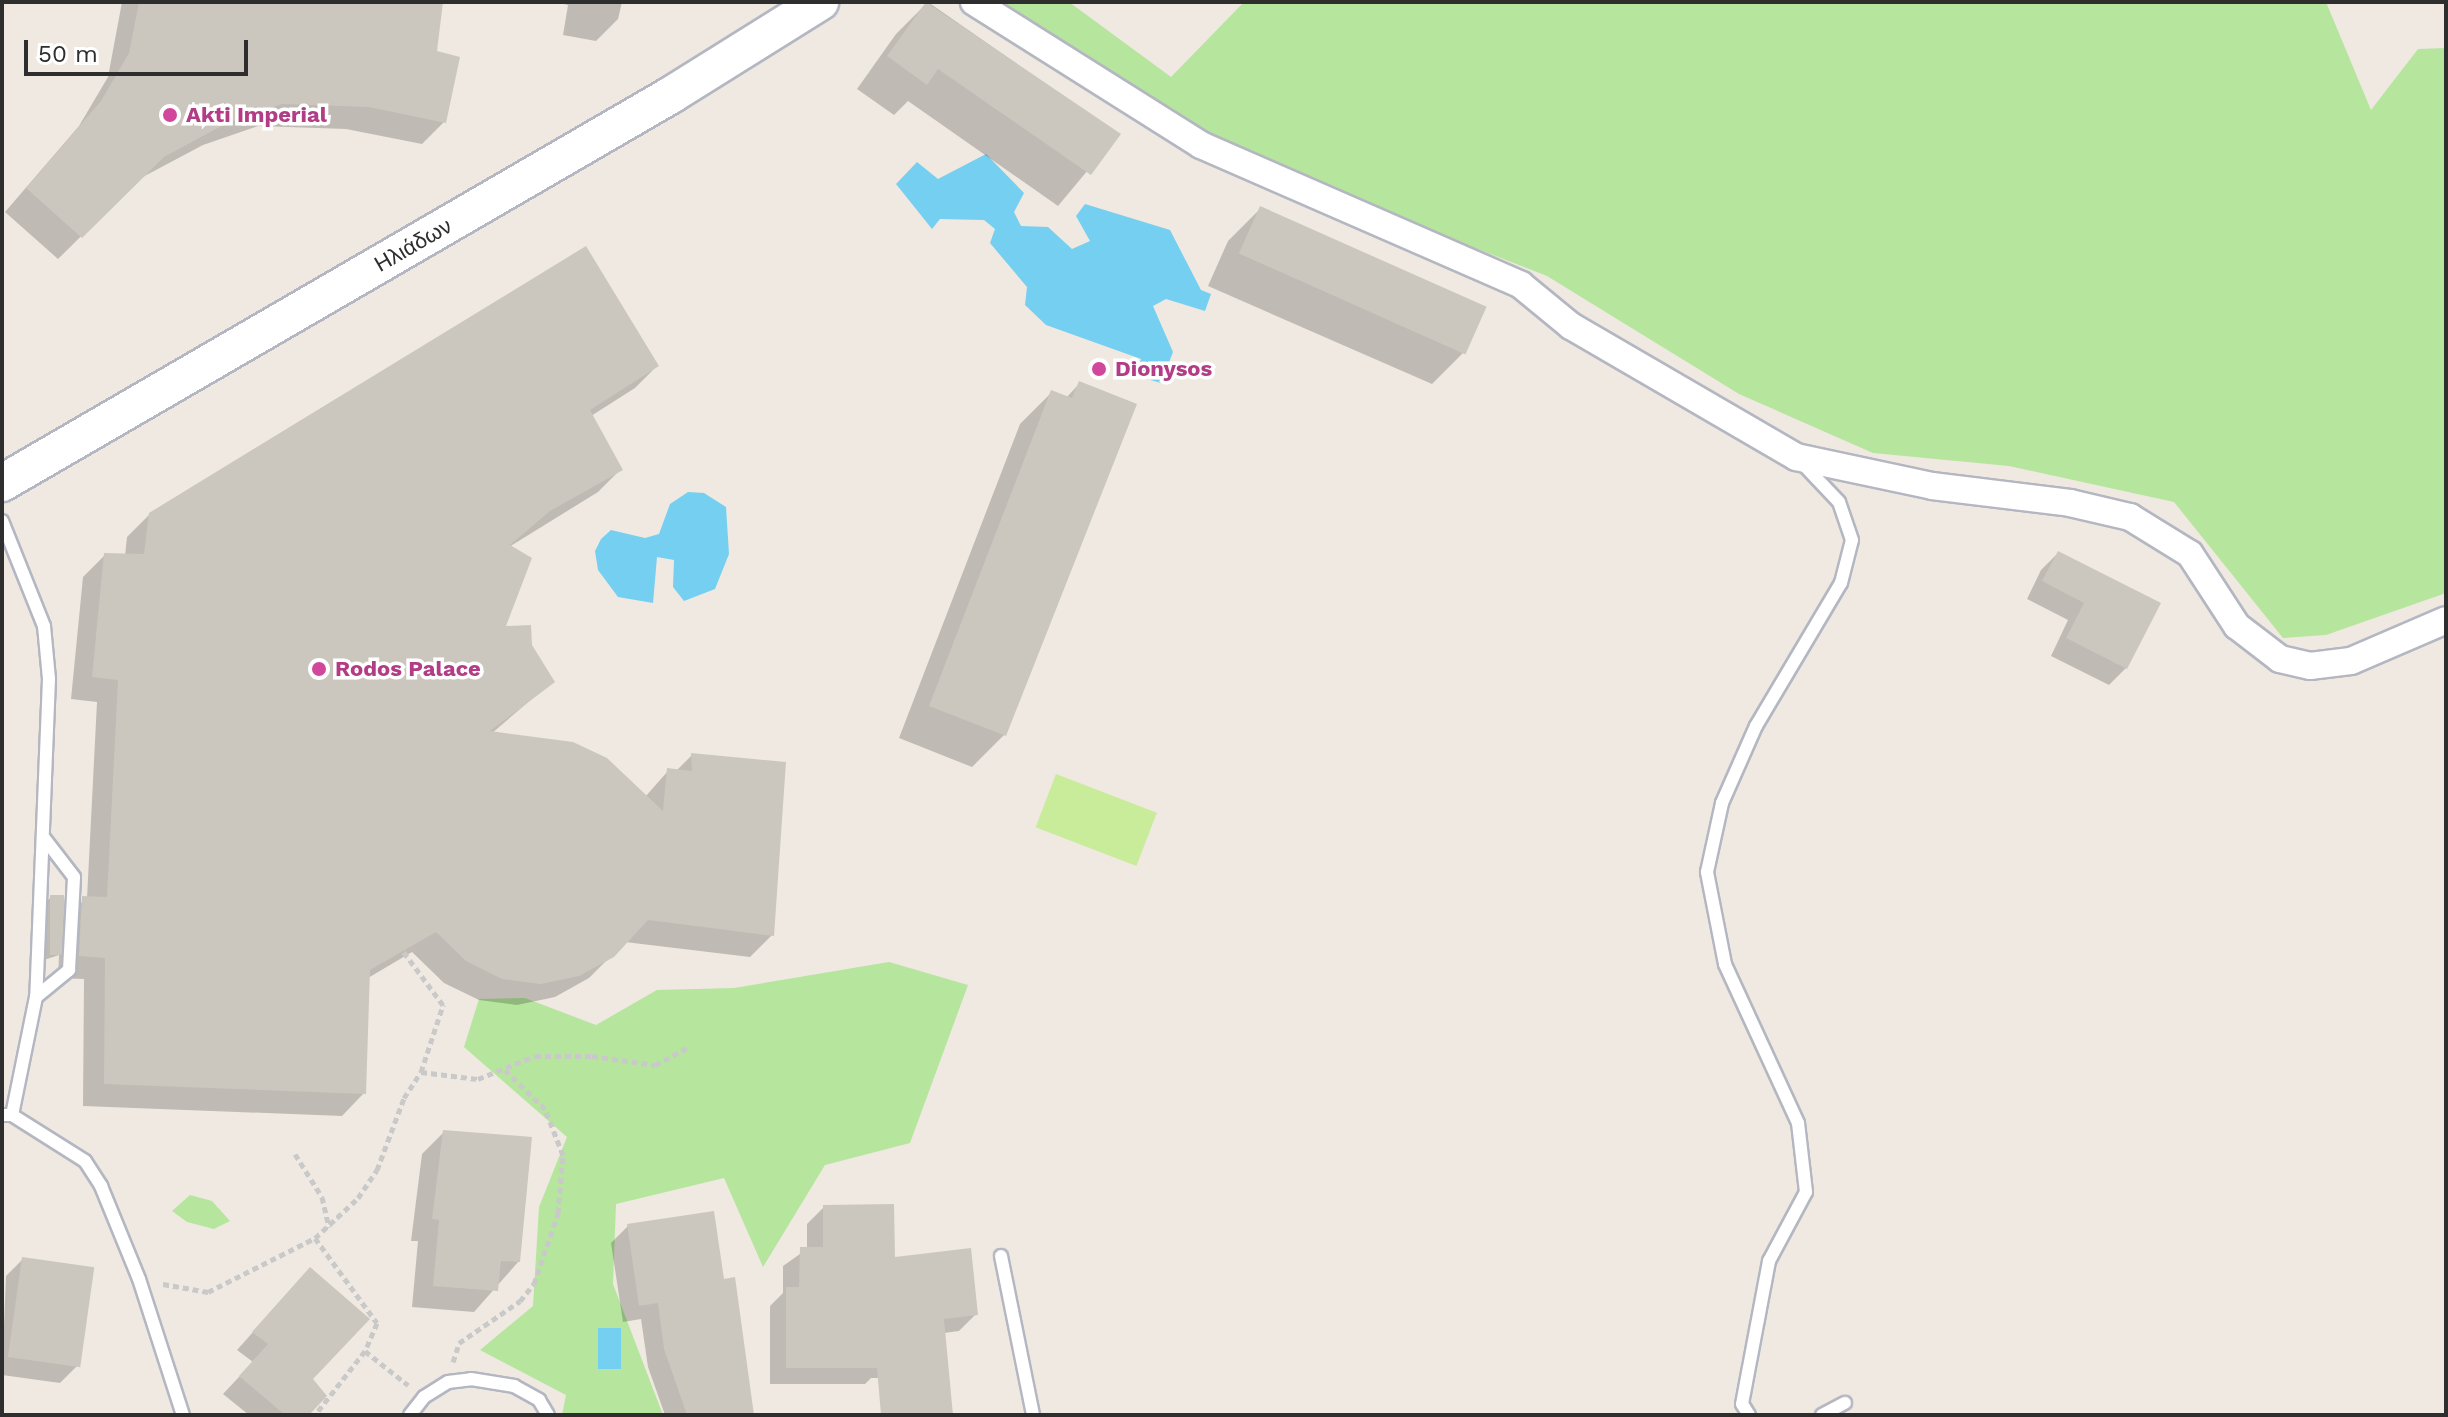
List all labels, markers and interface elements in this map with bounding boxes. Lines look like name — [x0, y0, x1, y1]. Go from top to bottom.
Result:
scale bar — [28, 24, 252, 74]
text: 50 m — [38, 40, 98, 68]
place label: Akti Imperial — [186, 102, 327, 128]
marker: Akti Imperial — [161, 106, 179, 124]
street label: Ηλιάδων — [370, 212, 456, 278]
place label: Dionysos — [1115, 356, 1212, 382]
marker: Dionysos — [1090, 360, 1108, 378]
place label: Rodos Palace — [335, 656, 481, 682]
marker: Rodos Palace — [310, 660, 328, 678]

